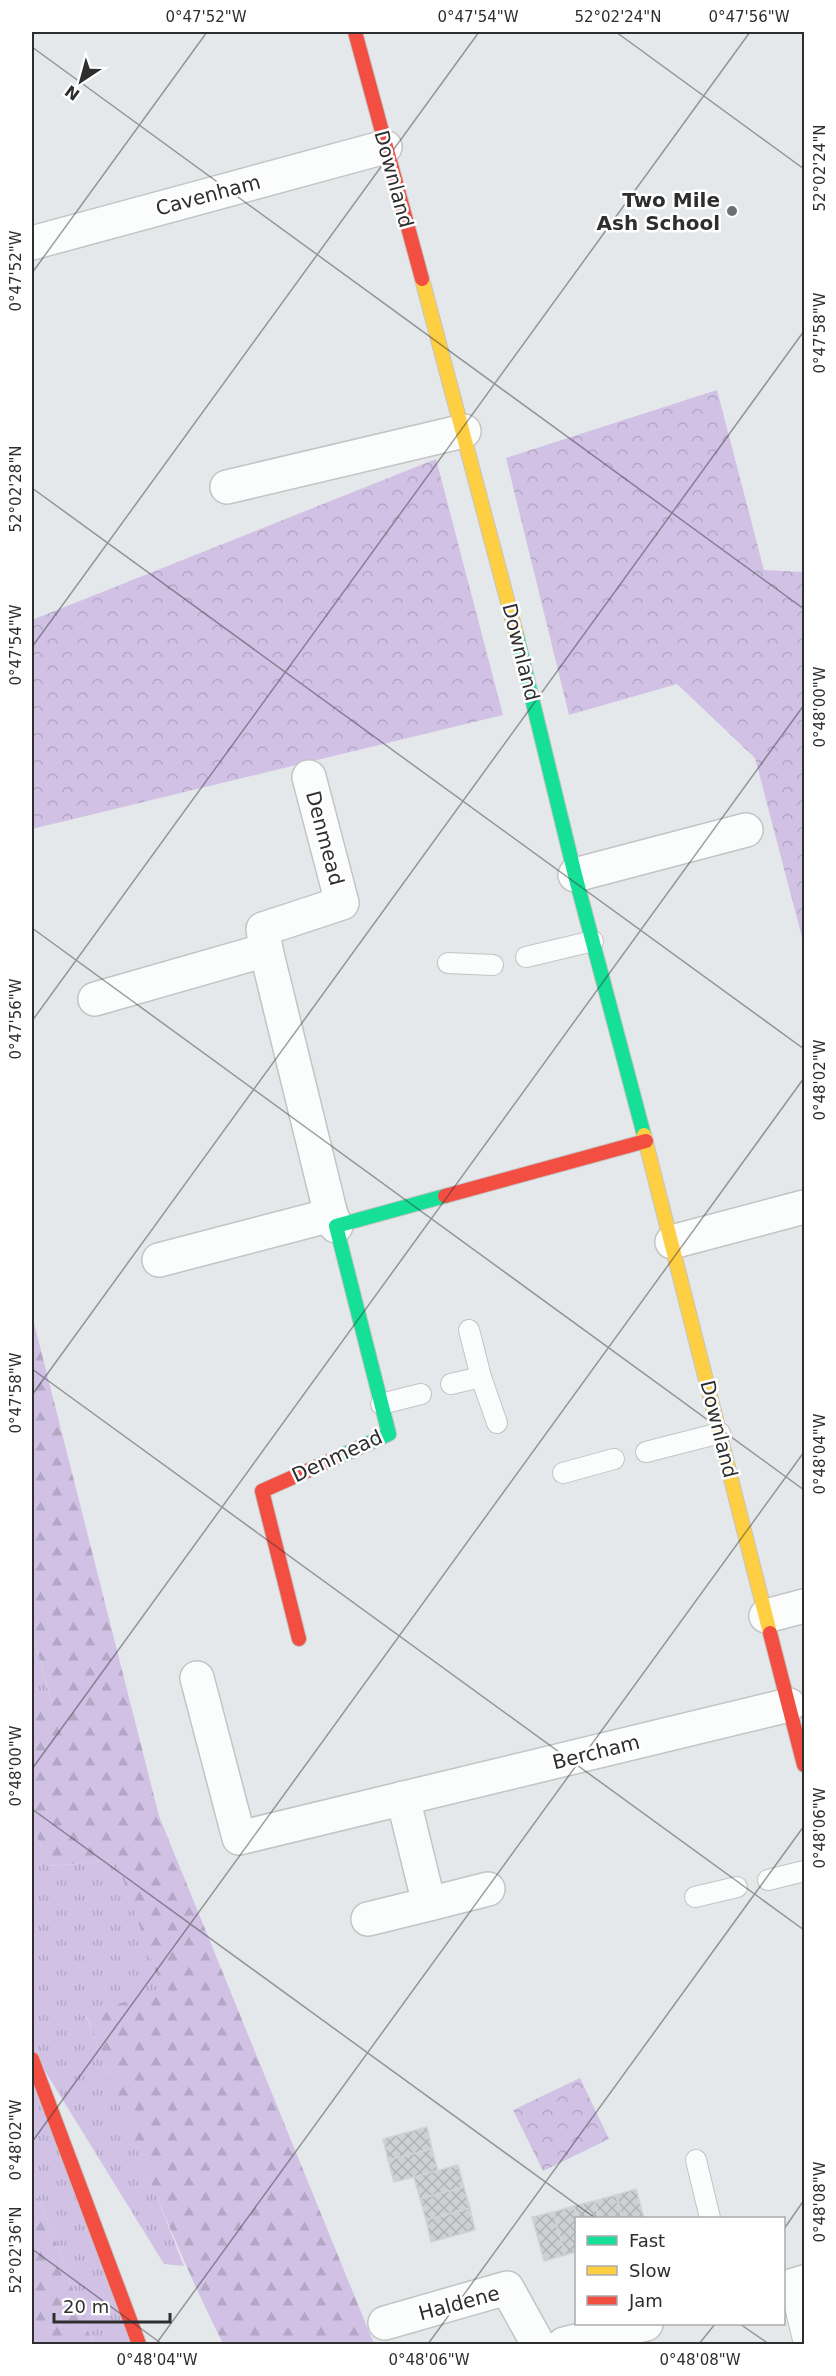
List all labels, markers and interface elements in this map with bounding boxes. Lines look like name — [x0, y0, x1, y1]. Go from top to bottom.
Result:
text: 0°47'52"W — [165, 8, 247, 26]
text: 0°47'54"W — [437, 8, 519, 26]
text: 52°02'24"N — [574, 8, 662, 26]
text: 0°47'56"W — [708, 8, 790, 26]
north arrow — [51, 51, 111, 111]
text: N — [61, 81, 83, 104]
text: 52°02'24"N — [811, 124, 829, 212]
street label: Downland — [369, 128, 419, 230]
street label: Cavenham — [153, 170, 263, 220]
place label: Two Mile Ash School — [597, 188, 720, 235]
marker: Two Mile Ash School — [725, 204, 739, 218]
text: 0°47'52"W — [7, 230, 25, 312]
text: 0°47'58"W — [811, 292, 829, 374]
text: 52°02'28"N — [7, 445, 25, 533]
street label: Downland — [497, 601, 545, 703]
text: 0°47'54"W — [7, 604, 25, 686]
text: 0°48'00"W — [811, 666, 829, 748]
street label: Denmead — [301, 788, 349, 888]
text: 0°47'56"W — [7, 978, 25, 1060]
text: 0°48'02"W — [811, 1039, 829, 1121]
text: 0°47'58"W — [7, 1352, 25, 1434]
street label: Downland — [695, 1378, 743, 1480]
text: 0°48'04"W — [811, 1413, 829, 1495]
street label: Denmead — [288, 1425, 386, 1487]
text: 0°48'00"W — [7, 1725, 25, 1807]
street label: Bercham — [550, 1730, 642, 1774]
text: 0°48'06"W — [811, 1787, 829, 1869]
text: 0°48'02"W — [7, 2099, 25, 2181]
text: 0°48'08"W — [811, 2161, 829, 2243]
text: 52°02'36"N — [7, 2206, 25, 2294]
legend — [575, 2217, 785, 2325]
text: Fast — [629, 2230, 665, 2251]
text: Slow — [629, 2260, 671, 2281]
street label: Haldene — [416, 2281, 502, 2325]
scale bar — [54, 2286, 170, 2324]
text: Jam — [628, 2290, 663, 2311]
text: 20 m — [63, 2296, 109, 2317]
text: 0°48'04"W — [116, 2351, 198, 2369]
text: 0°48'06"W — [388, 2351, 470, 2369]
text: 0°48'08"W — [659, 2351, 741, 2369]

